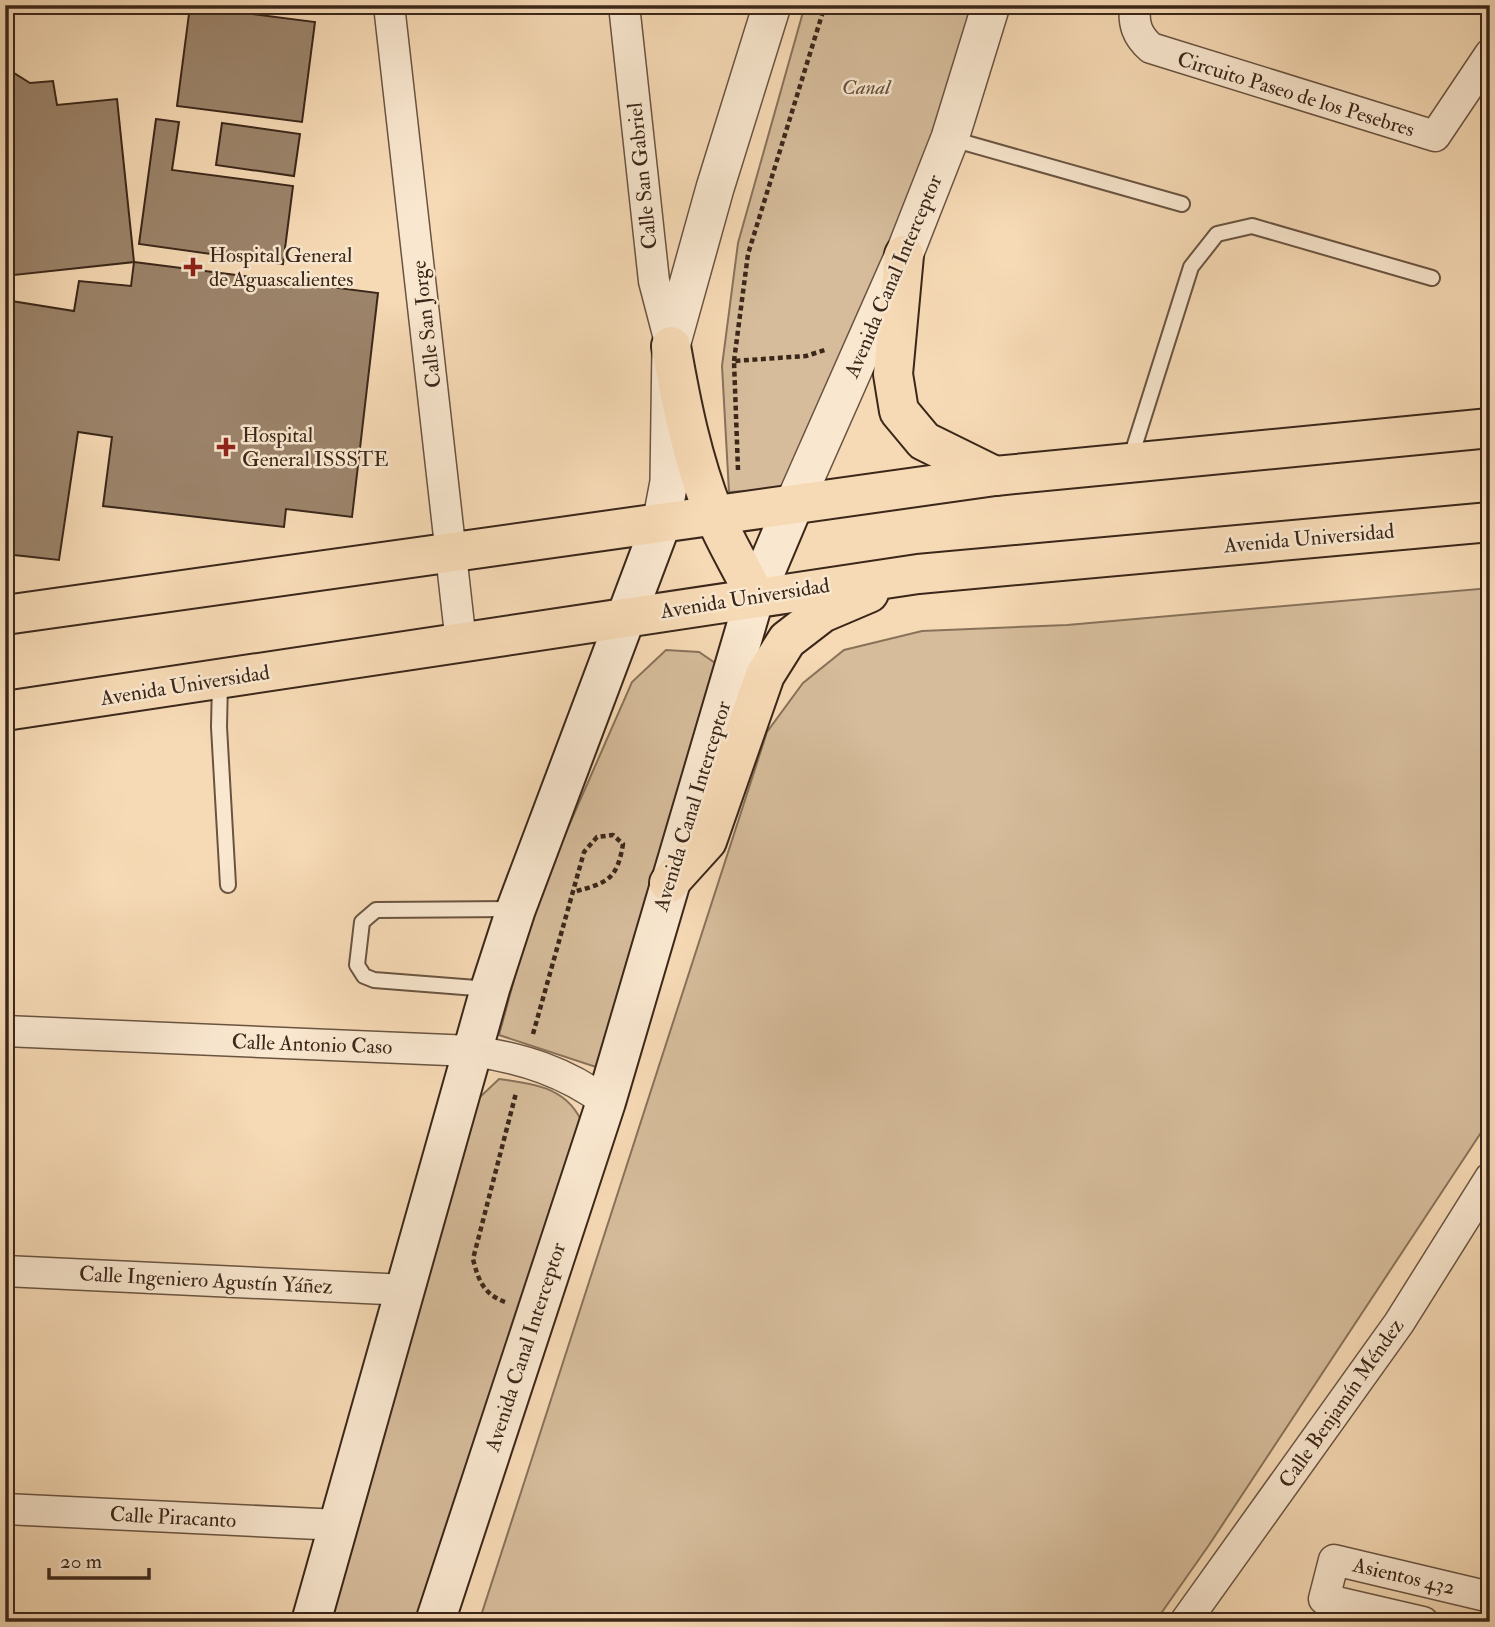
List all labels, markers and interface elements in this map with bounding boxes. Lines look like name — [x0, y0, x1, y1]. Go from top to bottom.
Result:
street label: Circuito Paseo de los Pesebres — [1174, 46, 1418, 143]
park label: Canal — [842, 74, 892, 101]
street label: Calle San Gabriel — [621, 101, 664, 251]
street label: Avenida Canal Interceptor — [838, 170, 949, 383]
place label: Hospital General de Aguascalientes — [209, 242, 353, 293]
marker: Hospital General de Aguascalientes — [183, 257, 203, 277]
street label: Calle San Jorge — [405, 258, 448, 389]
place label: Hospital General ISSSTE — [242, 422, 389, 473]
marker: Hospital General ISSSTE — [216, 437, 236, 457]
street label: Avenida Universidad — [1222, 518, 1396, 559]
street label: Avenida Universidad — [657, 572, 832, 625]
street label: Avenida Universidad — [97, 659, 272, 712]
street label: Avenida Canal Interceptor — [647, 698, 737, 915]
street label: Calle Antonio Caso — [231, 1028, 393, 1061]
street label: Avenida Canal Interceptor — [479, 1239, 572, 1456]
street label: Calle Ingeniero Agustín Yáñez — [78, 1260, 334, 1301]
street label: Calle Benjamín Méndez — [1273, 1313, 1410, 1493]
street label: Calle Piracanto — [109, 1501, 237, 1534]
scale bar — [49, 1536, 149, 1580]
text: 20 m — [60, 1548, 102, 1575]
street label: Asientos 432 — [1349, 1551, 1458, 1601]

